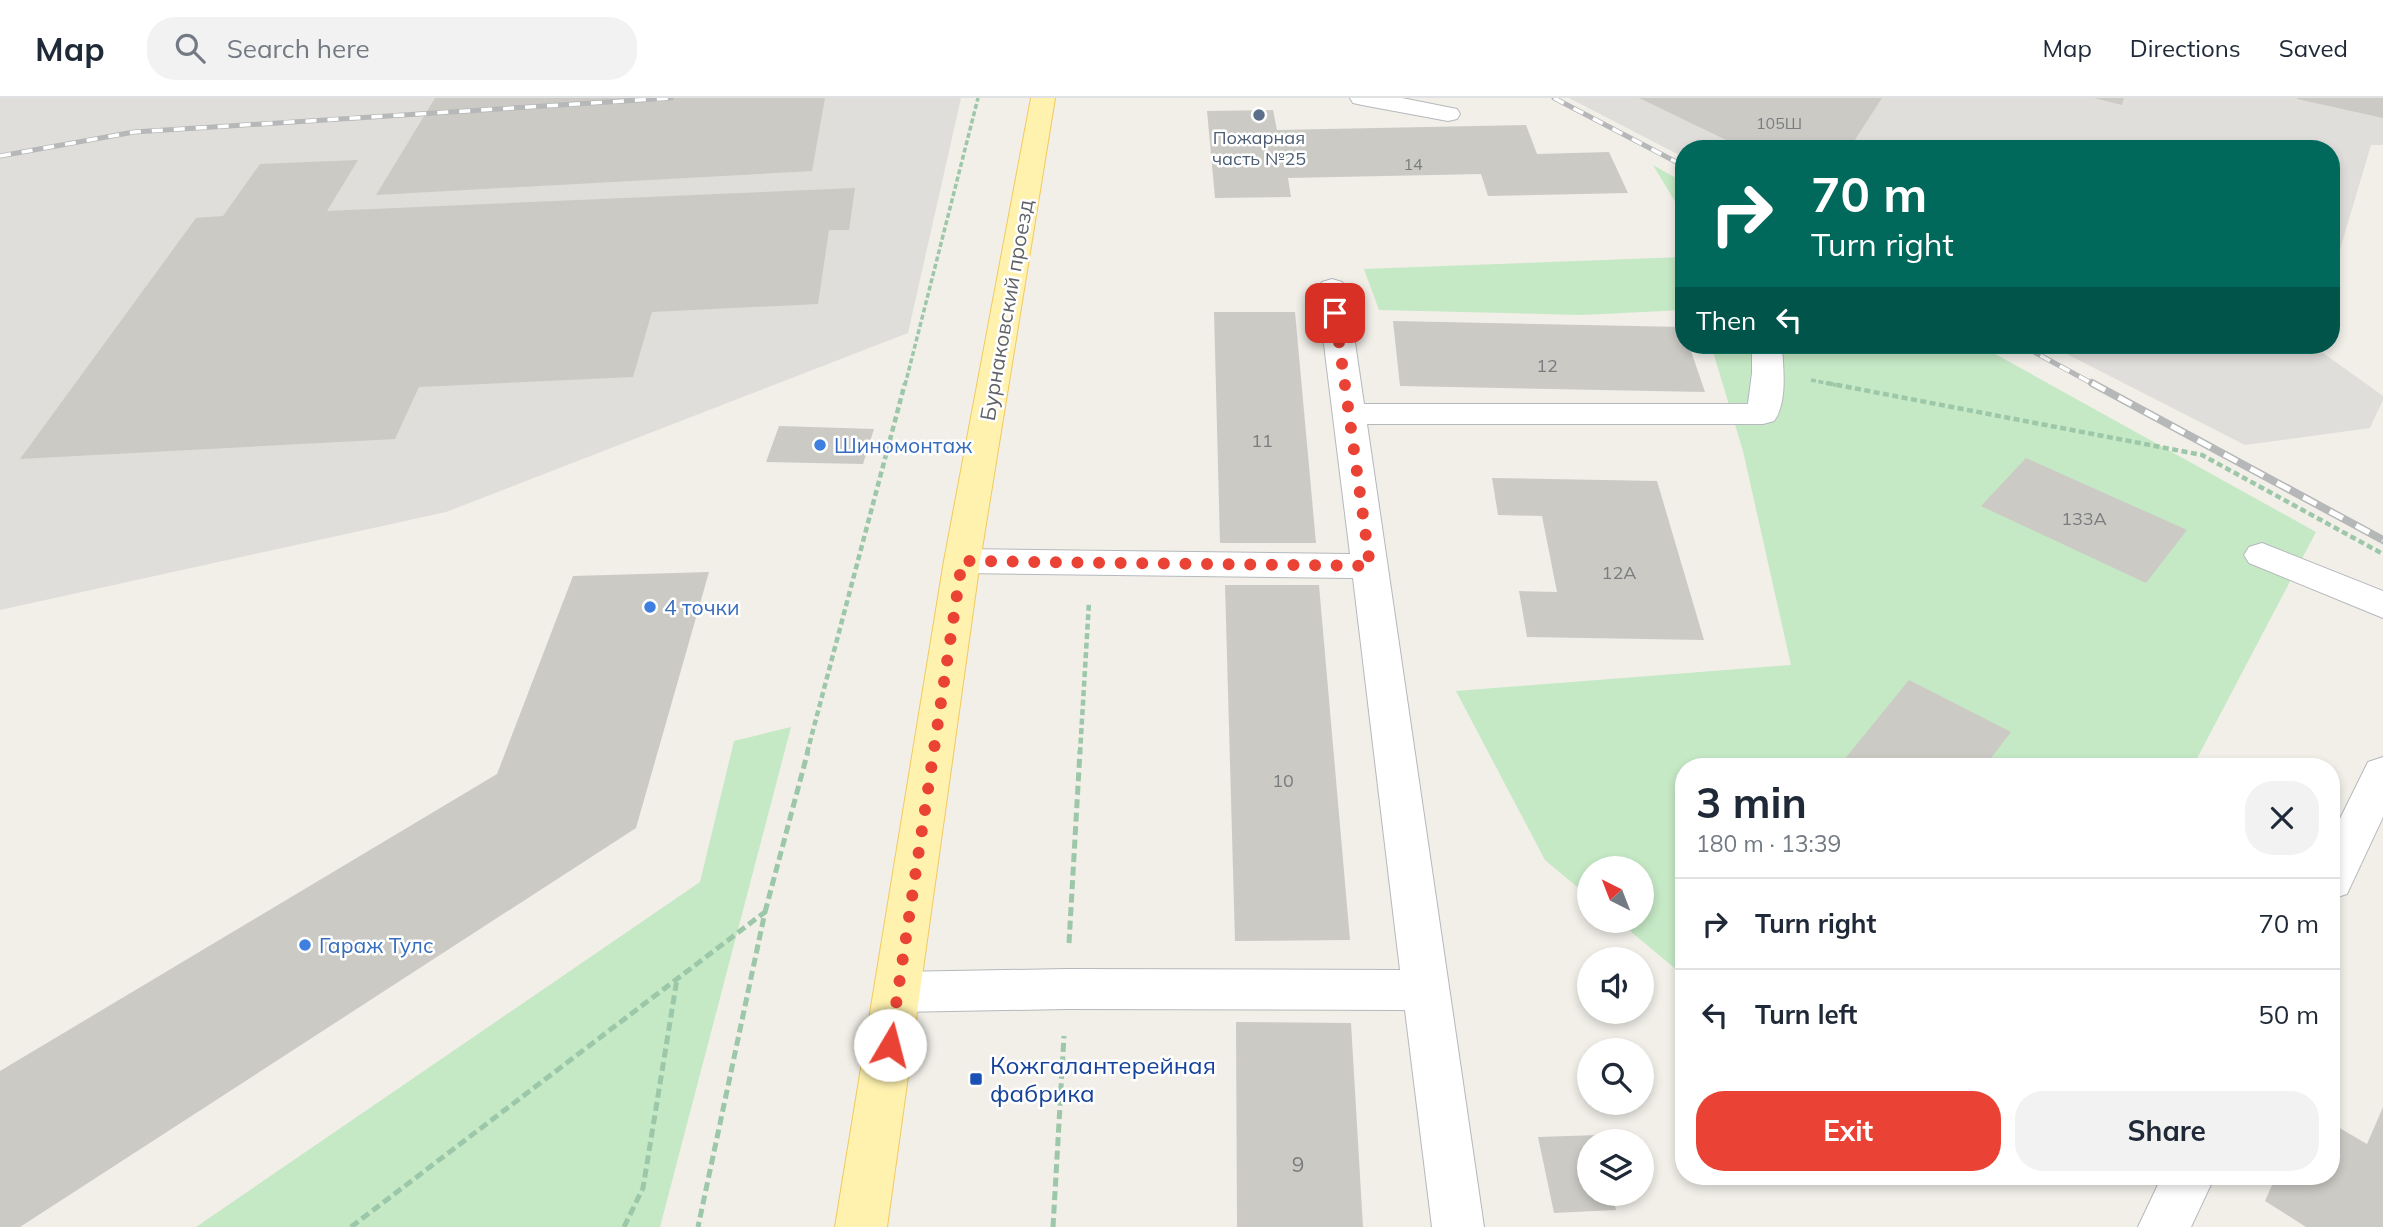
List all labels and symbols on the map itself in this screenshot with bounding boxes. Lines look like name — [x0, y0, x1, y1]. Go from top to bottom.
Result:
marker: Пожарная часть №25 — [1251, 107, 1267, 123]
house number: 105Ш — [1756, 113, 1802, 133]
place label: Пожарная часть №25 — [1212, 126, 1306, 170]
house number: 14 — [1403, 154, 1423, 174]
street label: Бурнаковский проезд — [974, 197, 1038, 423]
pin — [1305, 283, 1365, 343]
house number: 12 — [1536, 354, 1558, 377]
house number: 11 — [1251, 429, 1273, 452]
place label: Шиномонтаж — [834, 432, 972, 458]
marker: Шиномонтаж — [812, 437, 828, 453]
house number: 133А — [2061, 507, 2107, 530]
house number: 12А — [1602, 561, 1636, 584]
place label: 4 точки — [664, 594, 739, 620]
marker: 4 точки — [642, 599, 658, 615]
house number: 10 — [1272, 769, 1294, 792]
north arrow — [1577, 856, 1654, 933]
place label: Гараж Тулс — [319, 932, 434, 958]
marker: Гараж Тулс — [297, 937, 313, 953]
position arrow — [853, 1008, 927, 1082]
place label: Кожгалантерейная фабрика — [990, 1050, 1216, 1108]
marker: Кожгалантерейная фабрика — [968, 1071, 984, 1087]
house number: 9 — [1292, 1151, 1304, 1177]

